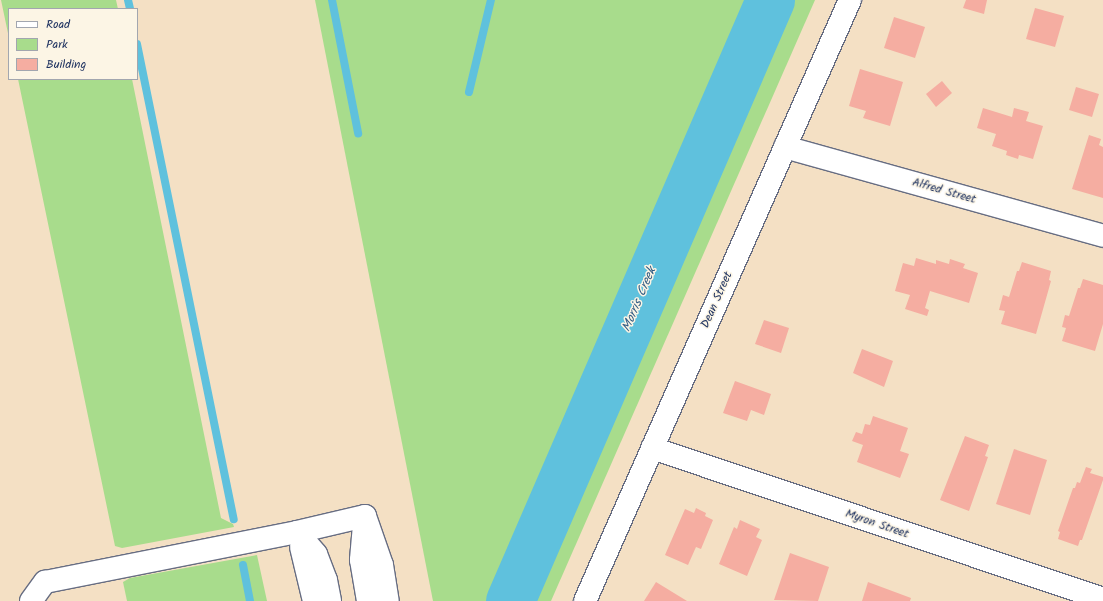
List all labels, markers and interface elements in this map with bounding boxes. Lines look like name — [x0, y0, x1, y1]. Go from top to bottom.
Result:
legend — [8, 8, 138, 80]
text: Road — [46, 15, 70, 34]
text: Park — [46, 35, 68, 54]
text: Building — [46, 55, 86, 74]
street label: Alfred Street — [911, 175, 977, 207]
water label: Morris Creek — [619, 265, 661, 335]
street label: Dean Street — [698, 269, 736, 331]
street label: Myron Street — [843, 506, 911, 542]

